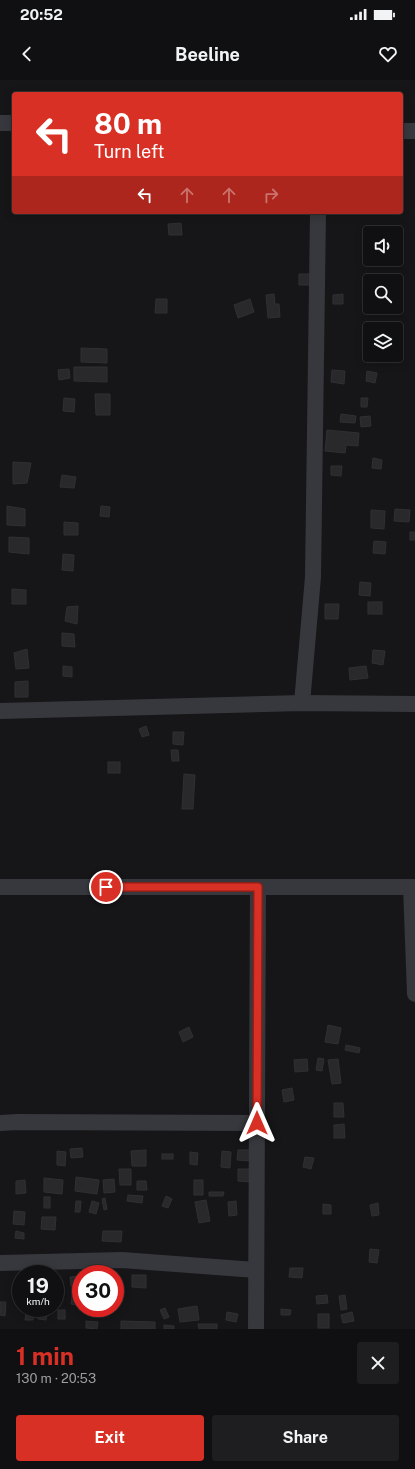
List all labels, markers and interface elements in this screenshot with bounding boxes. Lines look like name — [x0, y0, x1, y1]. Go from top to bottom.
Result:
text: 20:52 — [20, 6, 63, 23]
icon: back — [16, 43, 38, 65]
icon: heart — [377, 43, 399, 65]
text: Beeline — [175, 44, 240, 65]
text: 80 m — [94, 107, 162, 140]
icon: left — [28, 108, 80, 160]
text: Turn left — [94, 141, 164, 162]
icon: left — [134, 184, 156, 206]
icon: ahead — [176, 184, 198, 206]
icon: ahead — [218, 184, 240, 206]
icon: right — [260, 184, 282, 206]
map controls — [363, 226, 403, 362]
button: sound — [363, 226, 403, 266]
button: search — [363, 274, 403, 314]
button: layers — [363, 322, 403, 362]
pin — [89, 870, 123, 904]
icon: arrive — [95, 876, 117, 898]
position arrow — [236, 1102, 278, 1144]
speed limit sign: 30 — [72, 1265, 124, 1317]
text: 19 — [27, 1274, 49, 1298]
text: km/h — [26, 1295, 50, 1307]
text: 1 min — [16, 1342, 74, 1370]
button: close — [357, 1342, 399, 1384]
text: 130 m · 20:53 — [16, 1371, 96, 1386]
button: Exit — [16, 1415, 204, 1461]
button: Share — [212, 1415, 399, 1461]

